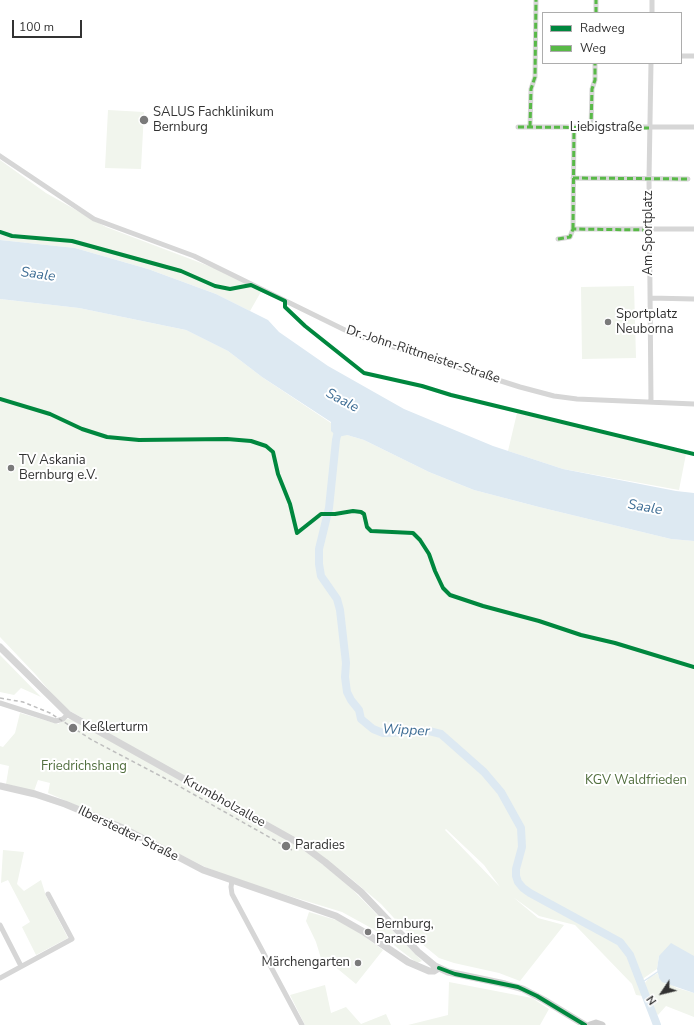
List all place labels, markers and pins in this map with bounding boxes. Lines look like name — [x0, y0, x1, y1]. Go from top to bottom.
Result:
place label: SALUS Fachklinikum Bernburg — [153, 105, 274, 136]
marker: SALUS Fachklinikum Bernburg — [138, 114, 150, 126]
place label: Sportplatz Neuborna — [616, 307, 677, 338]
marker: Sportplatz Neuborna — [603, 317, 613, 327]
place label: TV Askania Bernburg e.V. — [19, 453, 98, 484]
marker: TV Askania Bernburg e.V. — [6, 463, 16, 473]
place label: Keßlerturm — [82, 720, 148, 736]
marker: Keßlerturm — [67, 722, 79, 734]
place label: Paradies — [295, 838, 345, 854]
marker: Paradies — [280, 840, 292, 852]
place label: Bernburg, Paradies — [376, 917, 434, 948]
marker: Bernburg, Paradies — [363, 927, 373, 937]
place label: Märchengarten — [261, 955, 350, 971]
marker: Märchengarten — [353, 958, 363, 968]

